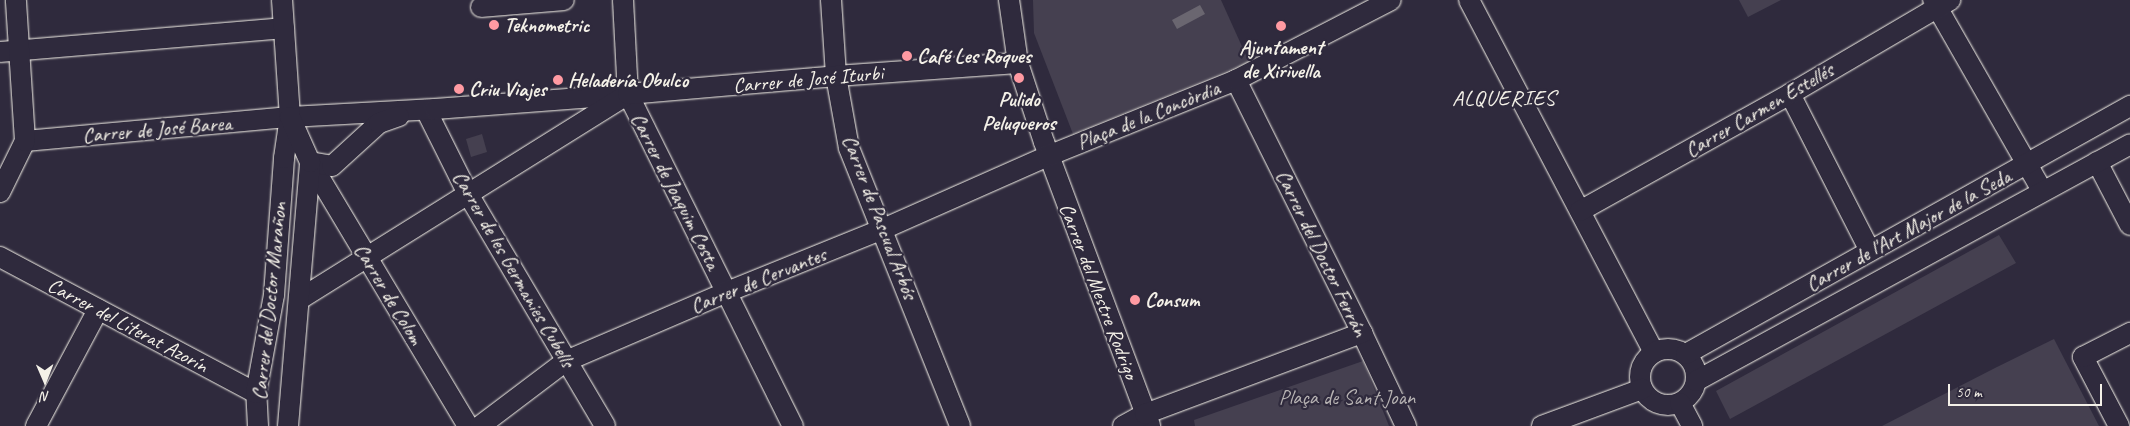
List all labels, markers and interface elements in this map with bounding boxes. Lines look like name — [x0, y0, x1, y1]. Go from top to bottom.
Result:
place label: Teknometric — [504, 12, 589, 38]
marker: Teknometric — [488, 19, 500, 31]
marker: Ajuntament de Xirivella — [1275, 20, 1287, 32]
place label: Ajuntament de Xirivella — [1239, 34, 1323, 84]
place label: Café Les Roques — [917, 43, 1032, 69]
marker: Café Les Roques — [901, 50, 913, 62]
street label: Carrer Carmen Estellés — [1680, 57, 1838, 163]
street label: Carrer de José Iturbi — [732, 60, 884, 98]
place label: Heladería Obulco — [568, 67, 688, 93]
marker: Pulido Peluqueros — [1013, 72, 1025, 84]
marker: Heladería Obulco — [552, 74, 564, 86]
street label: Plaça de la Concòrdia — [1073, 75, 1223, 155]
place label: Criu Viajes — [469, 76, 546, 102]
marker: Criu Viajes — [453, 83, 465, 95]
place label: Pulido Peluqueros — [982, 86, 1056, 136]
district label: ALQUERIES — [1451, 86, 1557, 112]
street label: Carrer de Joaquim Costa — [625, 108, 727, 274]
street label: Carrer de José Barea — [81, 110, 233, 148]
street label: Carrer de Pascual Arbós — [837, 132, 923, 302]
street label: Carrer de l'Art Major de la Seda — [1801, 163, 2015, 297]
street label: Carrer de les Germanies Cubells — [448, 166, 580, 372]
street label: Carrer del Doctor Ferrán — [1271, 166, 1373, 340]
street label: Carrer del Mestre Rodrigo — [1054, 200, 1144, 382]
street label: Carrer del Doctor Marañon — [246, 201, 292, 401]
street label: Carrer de Colom — [349, 238, 429, 350]
street label: Carrer de Cervantes — [687, 241, 829, 319]
street label: Carrer del Literat Azorín — [43, 272, 213, 378]
place label: Consum — [1145, 287, 1199, 313]
marker: Consum — [1129, 294, 1141, 306]
north arrow — [20, 356, 70, 406]
scale bar — [1950, 374, 2104, 406]
text: 50 m — [1956, 383, 1982, 402]
park label: Plaça de Sant Joan — [1279, 384, 1415, 410]
text: N — [41, 388, 50, 405]

